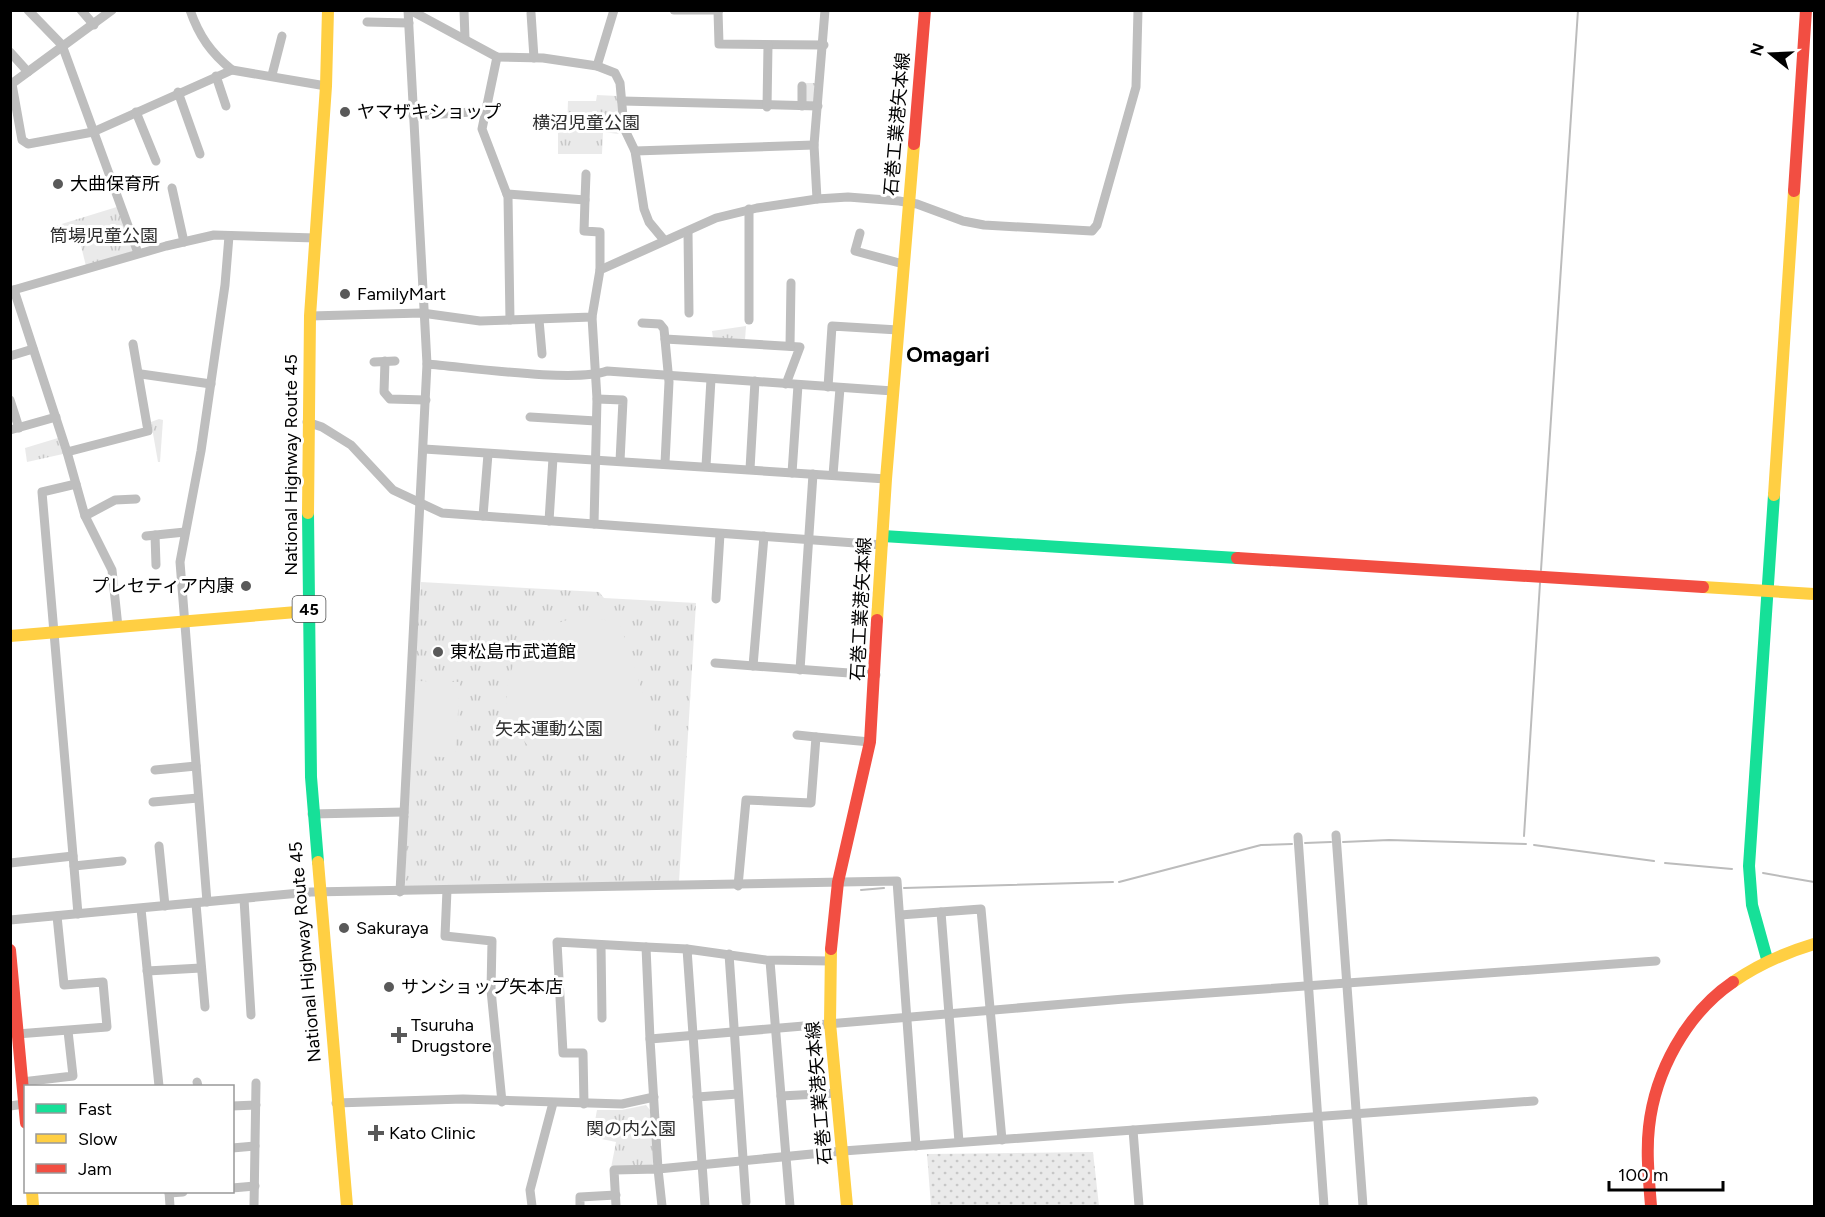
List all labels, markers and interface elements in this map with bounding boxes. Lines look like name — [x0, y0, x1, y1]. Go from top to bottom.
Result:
north arrow — [1741, 24, 1801, 84]
text: N — [1746, 41, 1768, 58]
street label: 石巻工業港矢本線 — [880, 51, 914, 197]
place label: ヤマザキショップ — [357, 101, 501, 123]
marker: ヤマザキショップ — [338, 105, 352, 119]
park label: 横沼児童公園 — [532, 112, 640, 134]
place label: 大曲保育所 — [70, 173, 160, 195]
marker: 大曲保育所 — [51, 177, 65, 191]
park label: 筒場児童公園 — [50, 225, 158, 247]
place label: FamilyMart — [357, 283, 446, 305]
marker: FamilyMart — [338, 287, 352, 301]
district label: Omagari — [906, 342, 990, 367]
street label: National Highway Route 45 — [280, 354, 302, 576]
street label: 石巻工業港矢本線 — [846, 537, 876, 681]
place label: プレセティア内康 — [91, 575, 234, 597]
marker: プレセティア内康 — [239, 579, 253, 593]
road number: 45 — [292, 596, 326, 622]
place label: 東松島市武道館 — [450, 641, 576, 663]
marker: 東松島市武道館 — [431, 645, 445, 659]
park label: 矢本運動公園 — [495, 718, 603, 740]
street label: National Highway Route 45 — [284, 841, 326, 1063]
place label: Sakuraya — [356, 917, 429, 939]
marker: Sakuraya — [337, 921, 351, 935]
place label: サンショップ矢本店 — [401, 976, 563, 998]
marker: サンショップ矢本店 — [382, 980, 396, 994]
place label: Tsuruha Drugstore — [411, 1014, 492, 1057]
street label: 石巻工業港矢本線 — [802, 1020, 836, 1166]
marker: Tsuruha Drugstore — [392, 1028, 406, 1042]
legend — [24, 1085, 234, 1193]
text: Fast — [78, 1098, 112, 1120]
park label: 関の内公園 — [586, 1118, 676, 1140]
place label: Kato Clinic — [389, 1122, 476, 1144]
marker: Kato Clinic — [367, 1124, 385, 1142]
text: Slow — [78, 1128, 117, 1150]
scale bar — [1609, 1154, 1723, 1192]
text: Jam — [78, 1158, 112, 1180]
text: 100 m — [1618, 1164, 1668, 1186]

